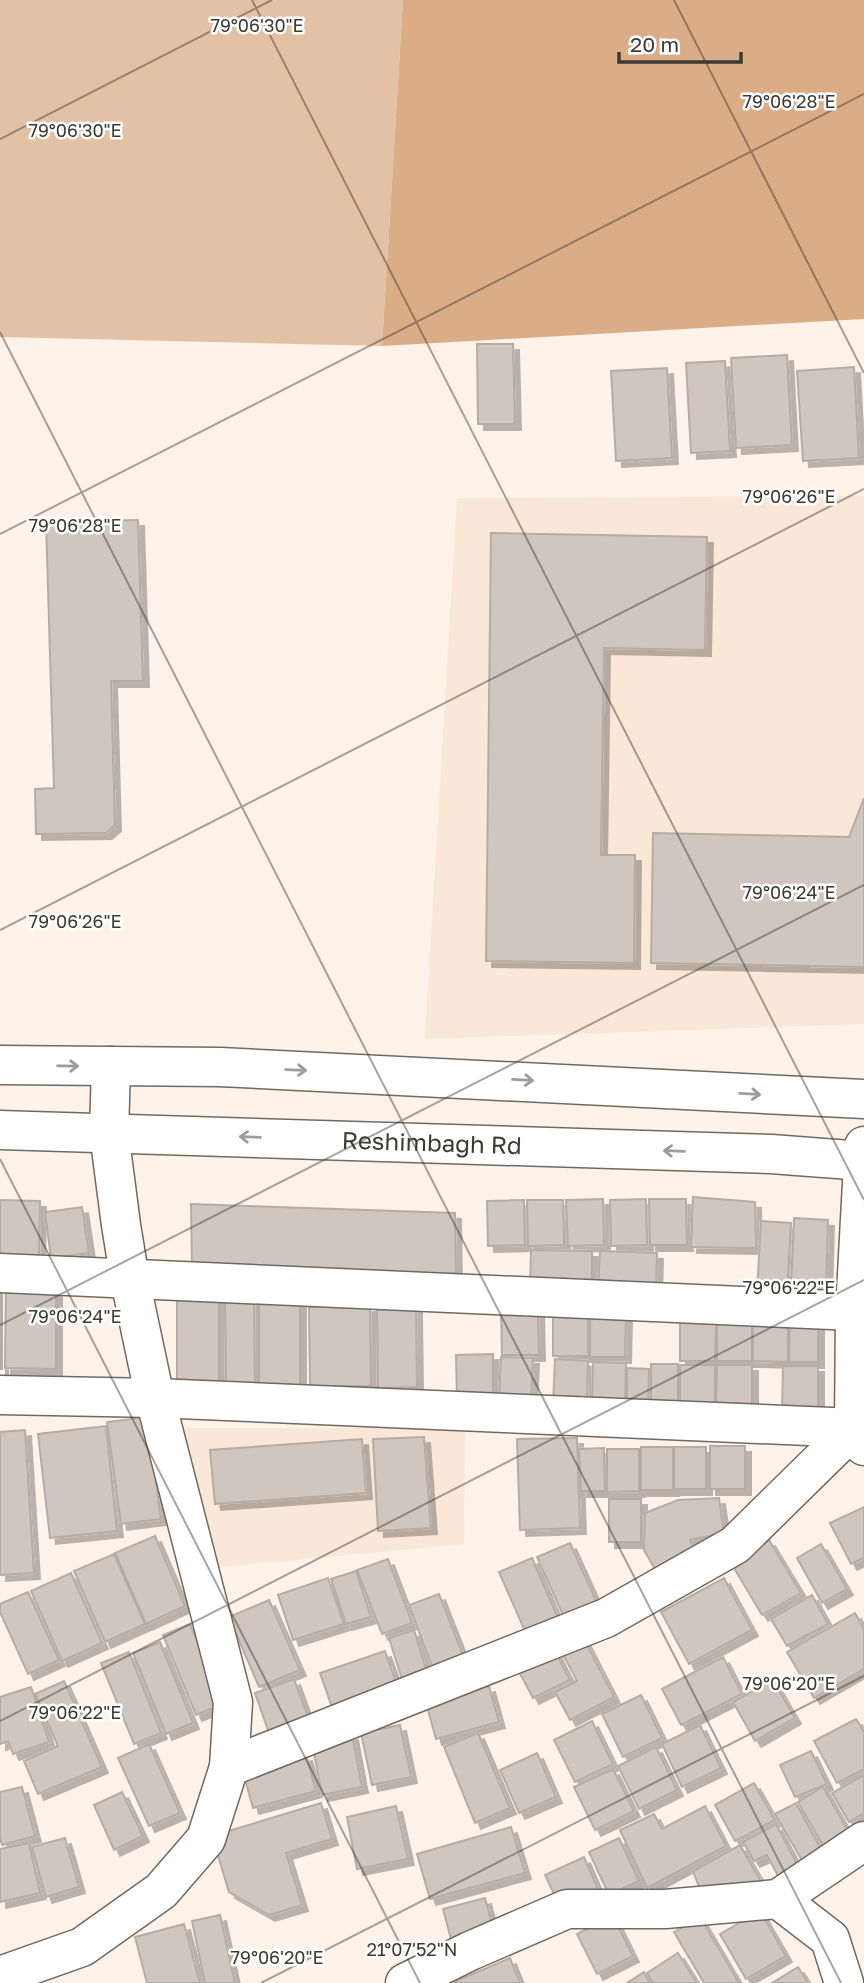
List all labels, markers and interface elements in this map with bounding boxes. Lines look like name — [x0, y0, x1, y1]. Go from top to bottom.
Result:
text: 79°06'30"E — [210, 14, 304, 36]
scale bar — [619, 21, 742, 65]
text: 20 m — [630, 31, 679, 57]
text: 79°06'28"E — [743, 90, 835, 112]
text: 79°06'30"E — [28, 119, 122, 141]
text: 79°06'26"E — [743, 485, 835, 507]
text: 79°06'28"E — [29, 514, 121, 536]
text: 79°06'24"E — [743, 881, 835, 903]
text: 79°06'26"E — [29, 910, 121, 932]
one-way arrow — [56, 1059, 79, 1073]
one-way arrow — [284, 1064, 307, 1077]
one-way arrow — [511, 1074, 534, 1087]
one-way arrow — [738, 1087, 761, 1100]
street label: Reshimbagh Rd — [341, 1125, 522, 1159]
one-way arrow — [239, 1131, 262, 1144]
one-way arrow — [662, 1144, 685, 1157]
text: 79°06'22"E — [743, 1276, 835, 1298]
text: 79°06'24"E — [29, 1305, 121, 1327]
text: 79°06'20"E — [742, 1672, 836, 1694]
text: 79°06'22"E — [29, 1701, 121, 1723]
text: 21°07'52"N — [367, 1938, 458, 1960]
text: 79°06'20"E — [230, 1946, 324, 1968]

